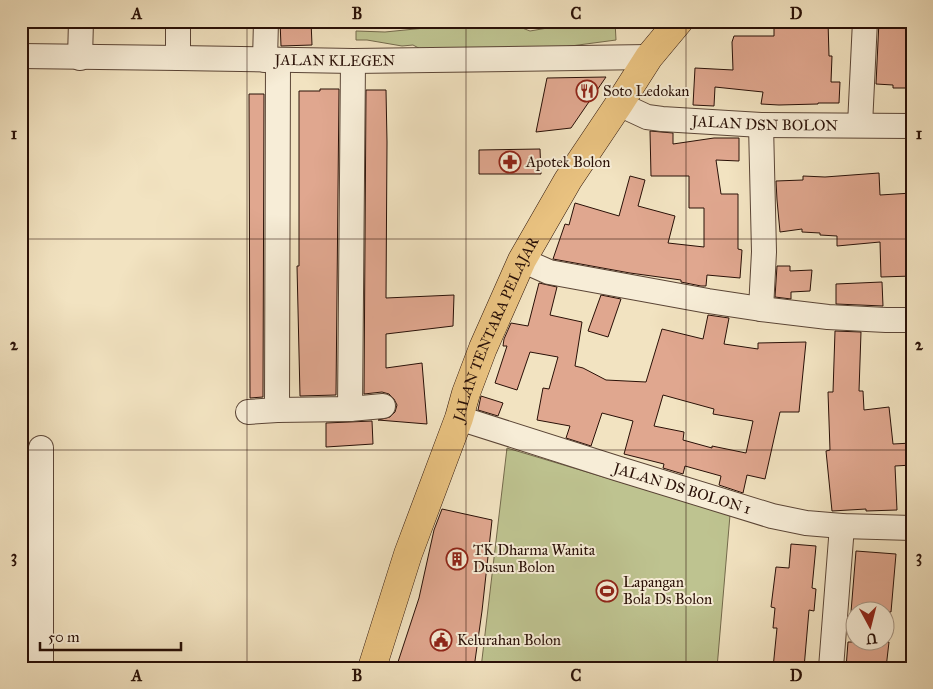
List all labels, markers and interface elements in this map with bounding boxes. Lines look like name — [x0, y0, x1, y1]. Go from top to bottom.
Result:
text: A — [131, 4, 143, 23]
text: B — [352, 4, 362, 23]
text: C — [571, 4, 582, 23]
text: D — [790, 4, 803, 23]
street label: JALAN KLEGEN — [272, 51, 396, 70]
restaurant icon: Soto Ledokan — [575, 79, 599, 103]
place label: Soto Ledokan — [603, 82, 689, 100]
street label: JALAN DSN BOLON — [689, 112, 838, 135]
text: 1 — [11, 124, 18, 143]
text: 1 — [916, 124, 923, 143]
pharmacy icon: Apotek Bolon — [498, 150, 522, 174]
place label: Apotek Bolon — [525, 153, 610, 171]
street label: JALAN TENTARA PELAJAR — [449, 233, 543, 426]
text: 2 — [10, 335, 19, 354]
text: 2 — [915, 335, 924, 354]
street label: JALAN DS BOLON 1 — [609, 458, 753, 518]
place label: TK Dharma Wanita Dusun Bolon — [473, 541, 596, 576]
text: 3 — [11, 547, 17, 567]
building icon: TK Dharma Wanita Dusun Bolon — [445, 547, 469, 571]
text: 3 — [916, 547, 922, 567]
place label: Lapangan Bola Ds Bolon — [623, 573, 712, 608]
sports icon: Lapangan Bola Ds Bolon — [595, 579, 619, 603]
north arrow — [846, 602, 896, 652]
scale bar — [40, 619, 181, 651]
text: 50 m — [48, 628, 80, 646]
public building icon: Kelurahan Bolon — [429, 628, 453, 652]
text: U — [864, 629, 878, 648]
place label: Kelurahan Bolon — [457, 631, 561, 649]
text: A — [131, 666, 143, 685]
text: B — [352, 666, 362, 685]
text: C — [571, 666, 582, 685]
text: D — [790, 666, 803, 685]

